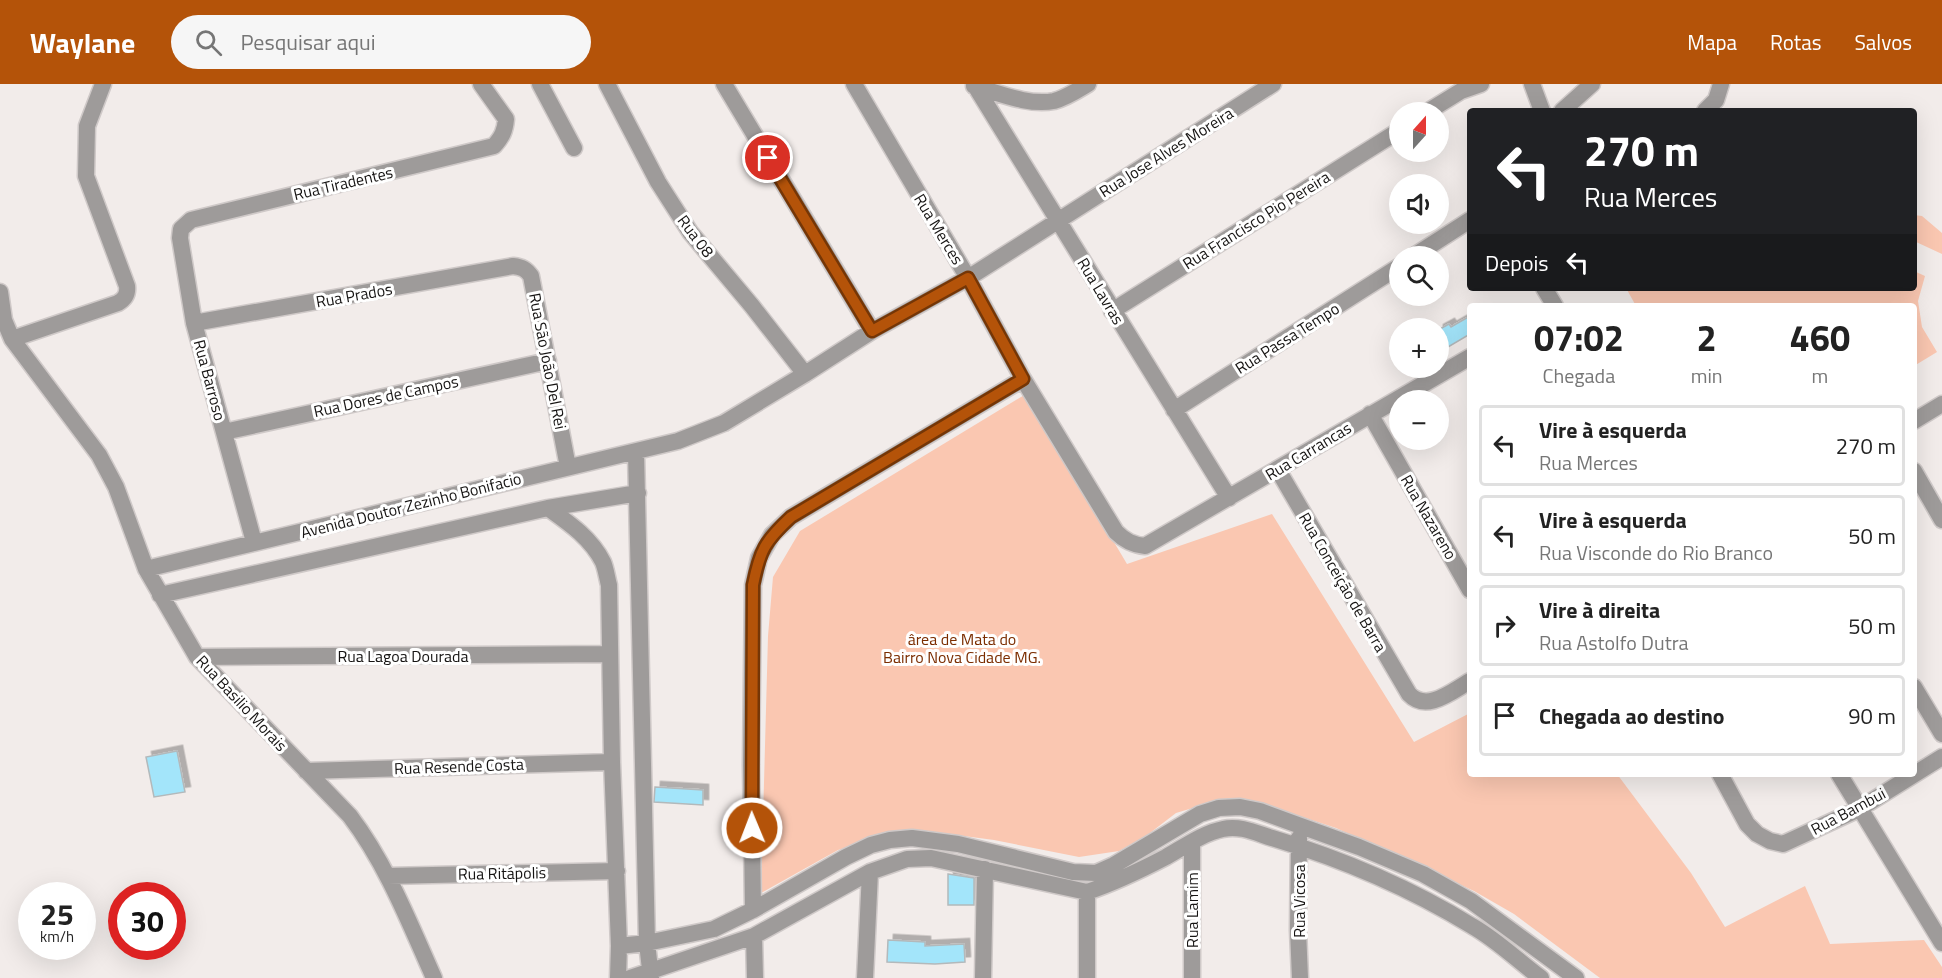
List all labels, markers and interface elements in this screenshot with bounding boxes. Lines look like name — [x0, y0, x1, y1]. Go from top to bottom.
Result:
search box — [171, 15, 591, 69]
text: Waylane — [30, 21, 135, 64]
text: Pesquisar aqui — [240, 25, 376, 59]
icon: search — [192, 26, 225, 59]
text: Mapa — [1687, 26, 1737, 58]
text: Rotas — [1770, 26, 1821, 58]
text: Salvos — [1854, 26, 1912, 58]
street label: Rua Jose Alves Moreira — [1094, 101, 1238, 203]
north arrow — [1389, 102, 1449, 162]
map controls — [1389, 102, 1449, 450]
text: 270 m — [1584, 118, 1699, 182]
pin — [742, 132, 793, 183]
icon: left — [1485, 132, 1563, 210]
icon: arrive — [751, 141, 784, 174]
street label: Rua Tiradentes — [291, 160, 395, 206]
street label: Rua Francisco Pio Pereira — [1178, 165, 1334, 275]
button: sound — [1389, 174, 1449, 234]
text: Rua Merces — [1584, 176, 1717, 217]
street label: Rua Merces — [908, 189, 970, 269]
street label: Rua 08 — [672, 210, 720, 262]
button: search — [1389, 246, 1449, 306]
text: Depois — [1485, 246, 1549, 280]
icon: left — [1561, 246, 1594, 279]
street label: Rua Lavras — [1072, 253, 1130, 329]
street label: Rua Prados — [314, 276, 394, 314]
street label: Rua São João Del Rei — [523, 291, 573, 431]
street label: Rua Passa Tempo — [1230, 296, 1344, 380]
text: 07:02 — [1534, 310, 1624, 365]
text: 2 — [1697, 310, 1717, 365]
text: 460 — [1790, 310, 1850, 365]
button: + — [1389, 318, 1449, 378]
street label: Rua Barroso — [188, 337, 232, 423]
text: Chegada — [1543, 360, 1615, 391]
text: min — [1691, 360, 1723, 391]
text: m — [1811, 360, 1828, 391]
street label: Rua Dores de Campos — [311, 369, 461, 423]
button: − — [1389, 390, 1449, 450]
text: Vire à esquerda — [1539, 413, 1687, 447]
street label: Rua Carrancas — [1260, 416, 1356, 486]
icon: left — [1488, 429, 1521, 462]
text: 270 m — [1836, 429, 1896, 463]
text: Rua Merces — [1539, 447, 1638, 478]
street label: Avenida Doutor Zezinho Bonifacio — [298, 466, 524, 544]
street label: Rua Nazareno — [1395, 470, 1463, 564]
text: Vire à esquerda — [1539, 503, 1687, 537]
street label: Rua Conceição de Barra — [1293, 508, 1393, 656]
icon: left — [1488, 519, 1521, 552]
text: 50 m — [1848, 519, 1896, 553]
text: Rua Visconde do Rio Branco — [1539, 537, 1773, 568]
text: Vire à direita — [1539, 593, 1660, 627]
icon: right — [1488, 609, 1521, 642]
text: 50 m — [1848, 609, 1896, 643]
park label: ârea de Mata do Bairro Nova Cidade MG. — [883, 627, 1041, 669]
text: Rua Astolfo Dutra — [1539, 627, 1689, 658]
street label: Rua Lagoa Dourada — [337, 644, 469, 668]
street label: Rua Basilio Morais — [191, 649, 293, 757]
icon: arrive — [1488, 699, 1521, 732]
text: Chegada ao destino — [1539, 699, 1725, 733]
text: 90 m — [1848, 699, 1896, 733]
street label: Rua Resende Costa — [394, 752, 524, 780]
street label: Rua Bambui — [1806, 781, 1890, 841]
position arrow — [720, 796, 784, 860]
street label: Rua Ritápolis — [458, 860, 546, 886]
street label: Rua Vicosa — [1287, 864, 1311, 938]
street label: Rua Lamim — [1180, 872, 1204, 948]
speed limit sign: 30 — [108, 882, 186, 960]
text: 25 — [40, 891, 74, 937]
text: km/h — [40, 925, 74, 948]

